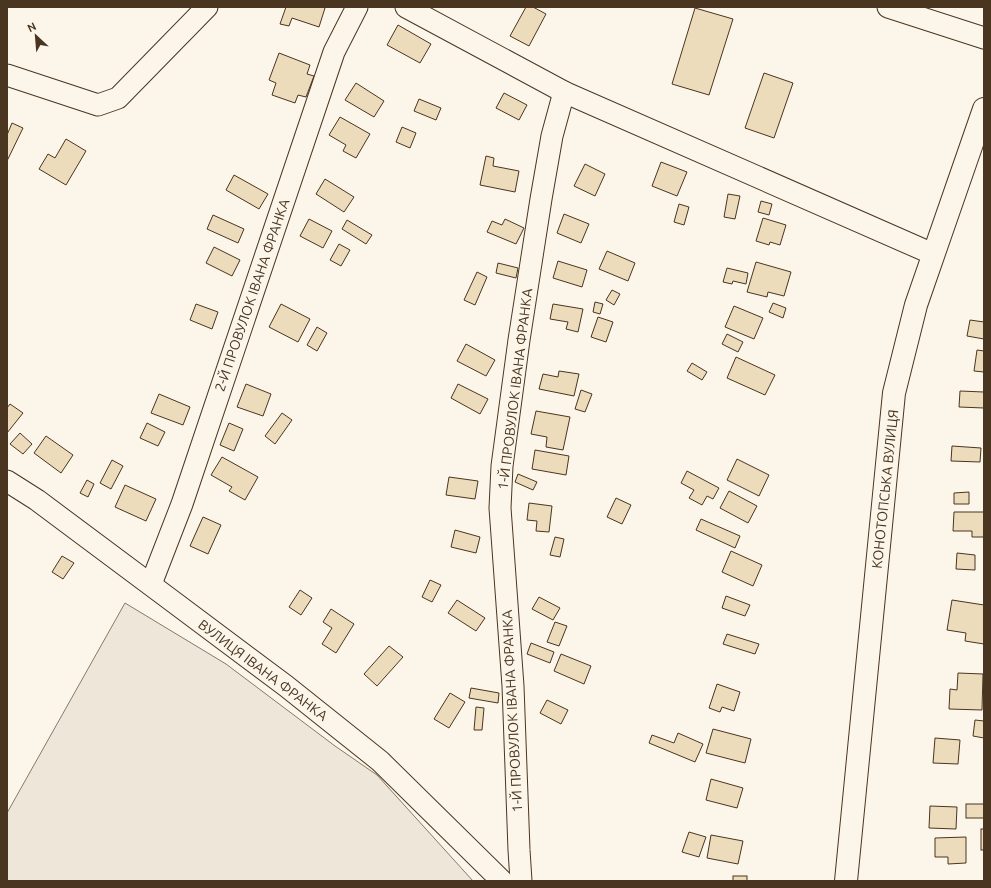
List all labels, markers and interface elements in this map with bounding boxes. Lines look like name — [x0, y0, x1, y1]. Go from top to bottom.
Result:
north arrow — [16, 16, 56, 56]
text: N — [25, 20, 38, 34]
street label: 2-Й ПРОВУЛОК ІВАНА ФРАНКА — [211, 196, 293, 393]
street label: 1-Й ПРОВУЛОК ІВАНА ФРАНКА — [494, 287, 535, 491]
street label: КОНОТОПСЬКА ВУЛИЦЯ — [869, 409, 901, 569]
street label: 1-Й ПРОВУЛОК ІВАНА ФРАНКА — [498, 609, 525, 813]
street label: ВУЛИЦЯ ІВАНА ФРАНКА — [195, 616, 331, 724]

